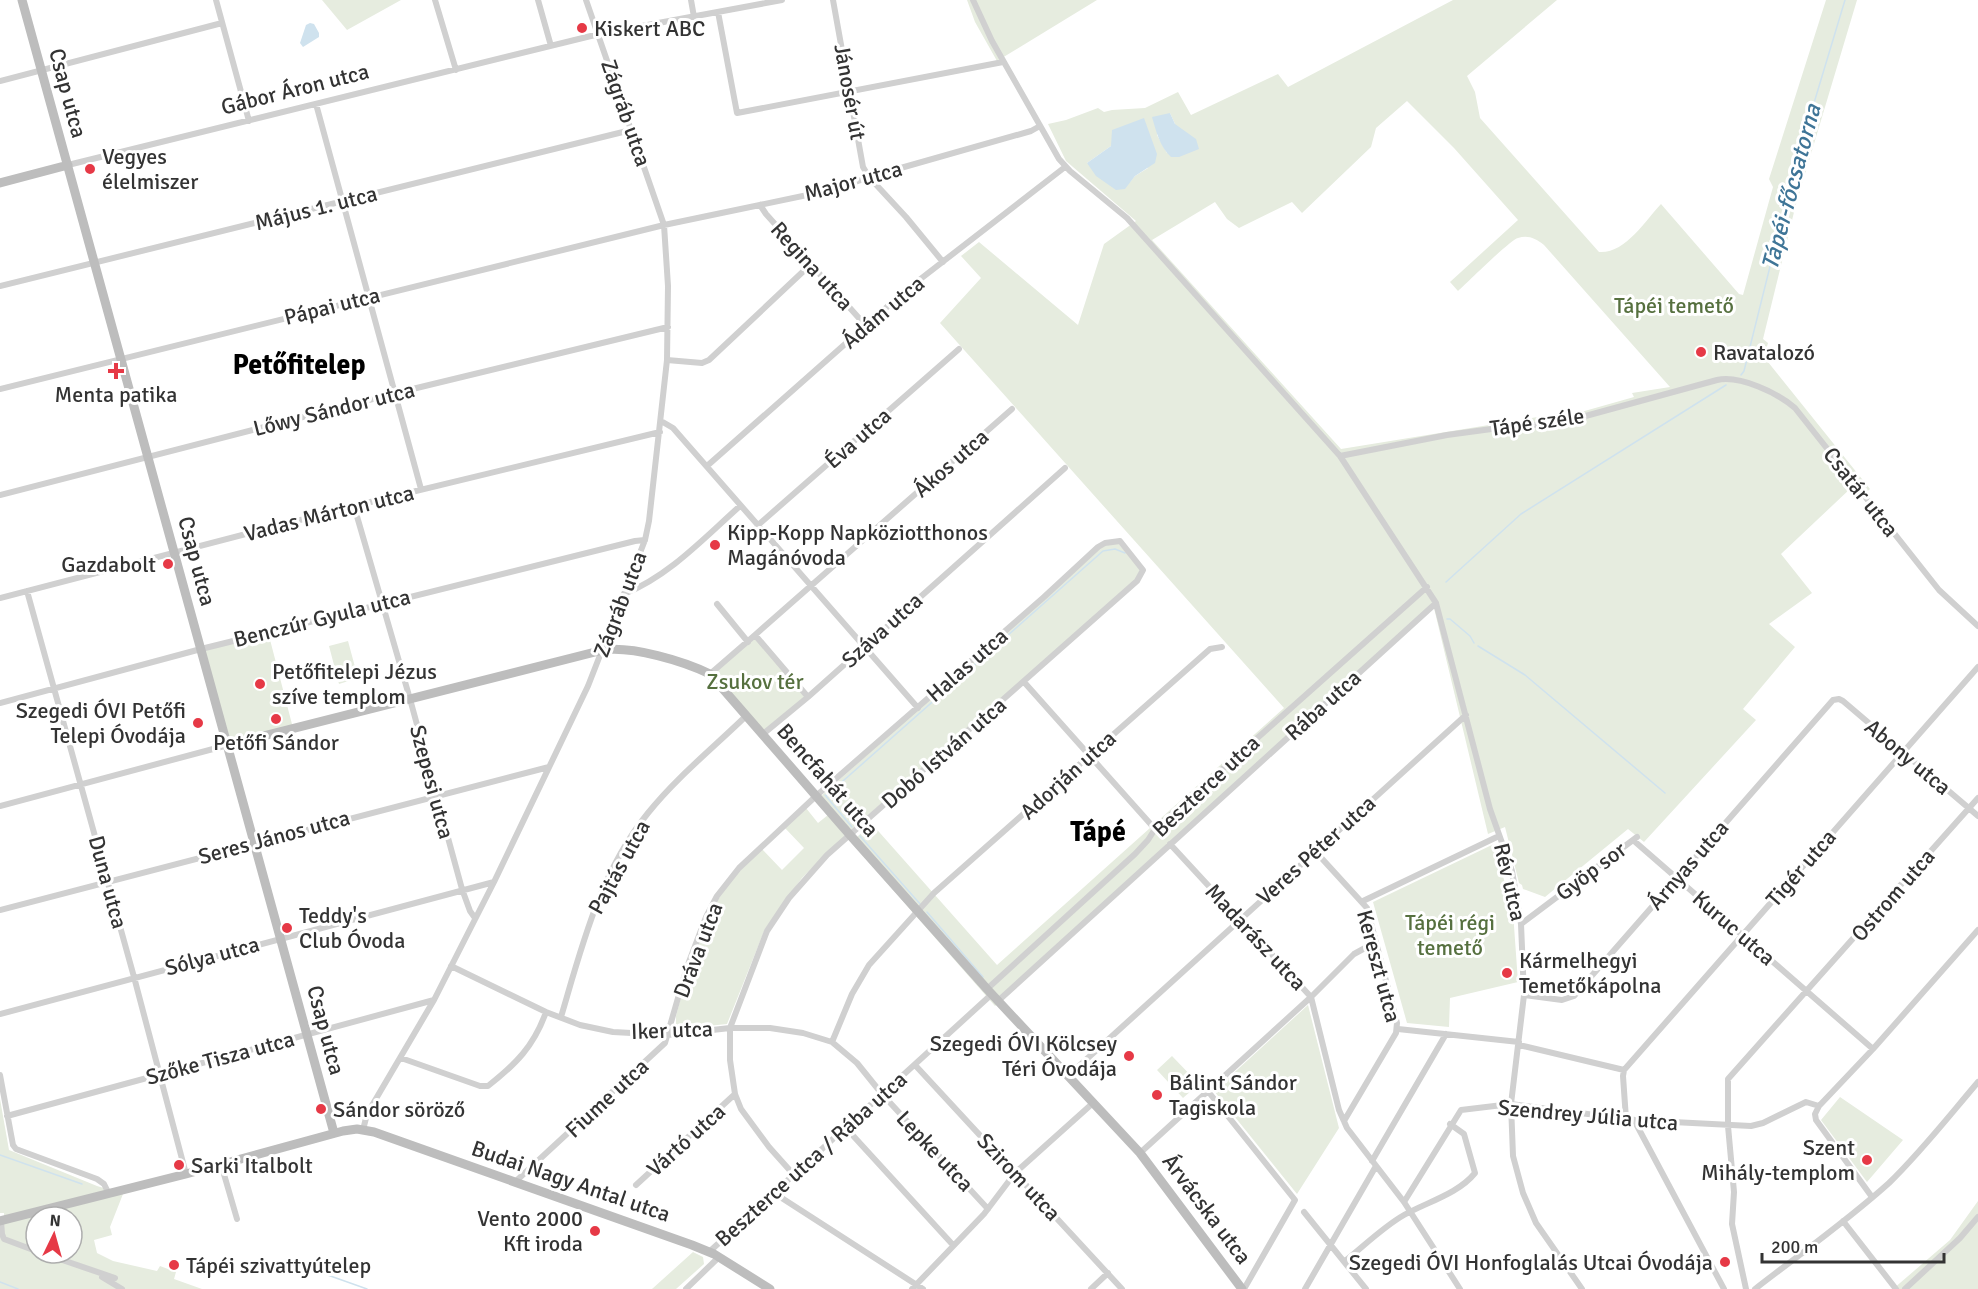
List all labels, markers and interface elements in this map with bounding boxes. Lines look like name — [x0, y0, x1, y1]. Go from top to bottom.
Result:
place label: Kiskert ABC — [594, 15, 705, 42]
marker: Kiskert ABC — [575, 21, 589, 35]
street label: Jánosér út — [828, 42, 872, 142]
street label: Csap utca — [43, 45, 93, 141]
street label: Zágráb utca — [595, 56, 657, 170]
street label: Gábor Áron utca — [218, 58, 372, 120]
water label: Tápéi-főcsatorna — [1754, 100, 1828, 273]
place label: Vegyes élelmiszer — [102, 143, 198, 195]
street label: Major utca — [801, 155, 905, 207]
marker: Vegyes élelmiszer — [83, 162, 97, 176]
street label: Május 1. utca — [252, 180, 380, 236]
street label: Regina utca — [765, 216, 859, 316]
street label: Ádám utca — [836, 270, 930, 354]
street label: Pápai utca — [281, 281, 383, 331]
park label: Tápéi temető — [1614, 292, 1734, 319]
place label: Ravatalozó — [1713, 339, 1815, 366]
marker: Ravatalozó — [1694, 345, 1708, 359]
district label: Petőfitelep — [232, 348, 366, 382]
marker: Menta patika — [109, 364, 123, 378]
street label: Lőwy Sándor utca — [250, 376, 418, 442]
place label: Menta patika — [54, 381, 178, 408]
street label: Éva utca — [819, 402, 897, 474]
street label: Tápé széle — [1488, 402, 1586, 442]
street label: Ákos utca — [908, 423, 994, 503]
street label: Csatár utca — [1818, 442, 1904, 542]
street label: Vadas Márton utca — [241, 479, 417, 547]
street label: Csap utca — [172, 513, 222, 609]
place label: Kipp-Kopp Napköziotthonos Magánóvoda — [727, 519, 988, 571]
marker: Kipp-Kopp Napköziotthonos Magánóvoda — [708, 538, 722, 552]
street label: Zágráb utca — [587, 547, 653, 661]
place label: Gazdabolt — [61, 551, 156, 578]
marker: Gazdabolt — [161, 557, 175, 571]
street label: Benczúr Gyula utca — [231, 583, 413, 653]
street label: Száva utca — [836, 587, 928, 673]
street label: Halas utca — [921, 622, 1013, 708]
place label: Petőfitelepi Jézus szíve templom — [272, 658, 437, 710]
street label: Rába utca — [1279, 664, 1367, 746]
park label: Zsukov tér — [706, 668, 804, 695]
marker: Petőfitelepi Jézus szíve templom — [253, 677, 267, 691]
street label: Dobó István utca — [876, 691, 1012, 815]
place label: Szegedi ÓVI Petőfi Telepi Óvodája — [16, 697, 186, 749]
marker: Petőfi Sándor — [269, 712, 283, 726]
street label: Abony utca — [1859, 713, 1957, 801]
marker: Szegedi ÓVI Petőfi Telepi Óvodája — [191, 716, 205, 730]
street label: Bencfahát utca — [771, 718, 885, 842]
street label: Szepesi utca — [404, 722, 460, 842]
street label: Adorján utca — [1014, 725, 1122, 825]
place label: Petőfi Sándor — [213, 729, 339, 756]
street label: Beszterce utca — [1147, 729, 1265, 843]
street label: Veres Péter utca — [1251, 789, 1381, 911]
street label: Seres János utca — [195, 804, 353, 870]
street label: Pajtás utca — [582, 815, 656, 919]
district label: Tápé — [1070, 815, 1126, 849]
street label: Árnyas utca — [1642, 815, 1734, 915]
street label: Tigér utca — [1760, 824, 1842, 912]
street label: Duna utca — [83, 832, 133, 932]
street label: Gyöp sor — [1550, 836, 1632, 906]
street label: Rév utca — [1488, 840, 1532, 924]
street label: Ostrom utca — [1845, 843, 1941, 947]
street label: Madarász utca — [1200, 878, 1312, 996]
street label: Kuruc utca — [1687, 885, 1781, 971]
street label: Dráva utca — [667, 898, 729, 1002]
place label: Teddy's Club Óvoda — [299, 902, 405, 954]
street label: Kereszt utca — [1351, 907, 1407, 1025]
park label: Tápéi régi temető — [1405, 909, 1495, 961]
marker: Teddy's Club Óvoda — [280, 921, 294, 935]
street label: Sólya utca — [162, 930, 262, 982]
place label: Kármelhegyi Temetőkápolna — [1519, 947, 1661, 999]
marker: Kármelhegyi Temetőkápolna — [1500, 966, 1514, 980]
street label: Csap utca — [301, 982, 351, 1078]
street label: Iker utca — [631, 1015, 713, 1045]
street label: Szőke Tisza utca — [143, 1025, 297, 1091]
place label: Szegedi ÓVI Kölcsey Téri Óvodája — [930, 1030, 1118, 1082]
marker: Szegedi ÓVI Kölcsey Téri Óvodája — [1122, 1049, 1136, 1063]
street label: Fiume utca — [560, 1053, 654, 1143]
street label: Beszterce utca / Rába utca — [709, 1066, 913, 1252]
place label: Bálint Sándor Tagiskola — [1169, 1069, 1297, 1121]
marker: Bálint Sándor Tagiskola — [1150, 1088, 1164, 1102]
street label: Szendrey Júlia utca — [1497, 1094, 1679, 1136]
place label: Sándor söröző — [333, 1096, 465, 1123]
street label: Vártó utca — [641, 1098, 731, 1182]
marker: Sándor söröző — [314, 1102, 328, 1116]
street label: Lepke utca — [891, 1105, 979, 1197]
street label: Szirom utca — [971, 1127, 1067, 1227]
street label: Budai Nagy Antal utca — [468, 1134, 674, 1228]
place label: Szent Mihály-templom — [1701, 1134, 1855, 1186]
street label: Árvácska utca — [1157, 1148, 1257, 1270]
place label: Sarki Italbolt — [191, 1152, 313, 1179]
marker: Szent Mihály-templom — [1860, 1153, 1874, 1167]
marker: Sarki Italbolt — [172, 1158, 186, 1172]
north arrow — [24, 1205, 84, 1265]
place label: Vento 2000 Kft iroda — [477, 1205, 583, 1257]
text: N — [49, 1211, 62, 1232]
marker: Vento 2000 Kft iroda — [588, 1224, 602, 1238]
scale bar — [1762, 1226, 1944, 1264]
text: 200 m — [1771, 1236, 1818, 1258]
place label: Szegedi ÓVI Honfoglalás Utcai Óvodája — [1349, 1249, 1713, 1276]
place label: Tápéi szivattyútelep — [186, 1252, 371, 1279]
marker: Szegedi ÓVI Honfoglalás Utcai Óvodája — [1718, 1255, 1732, 1269]
marker: Tápéi szivattyútelep — [167, 1258, 181, 1272]

